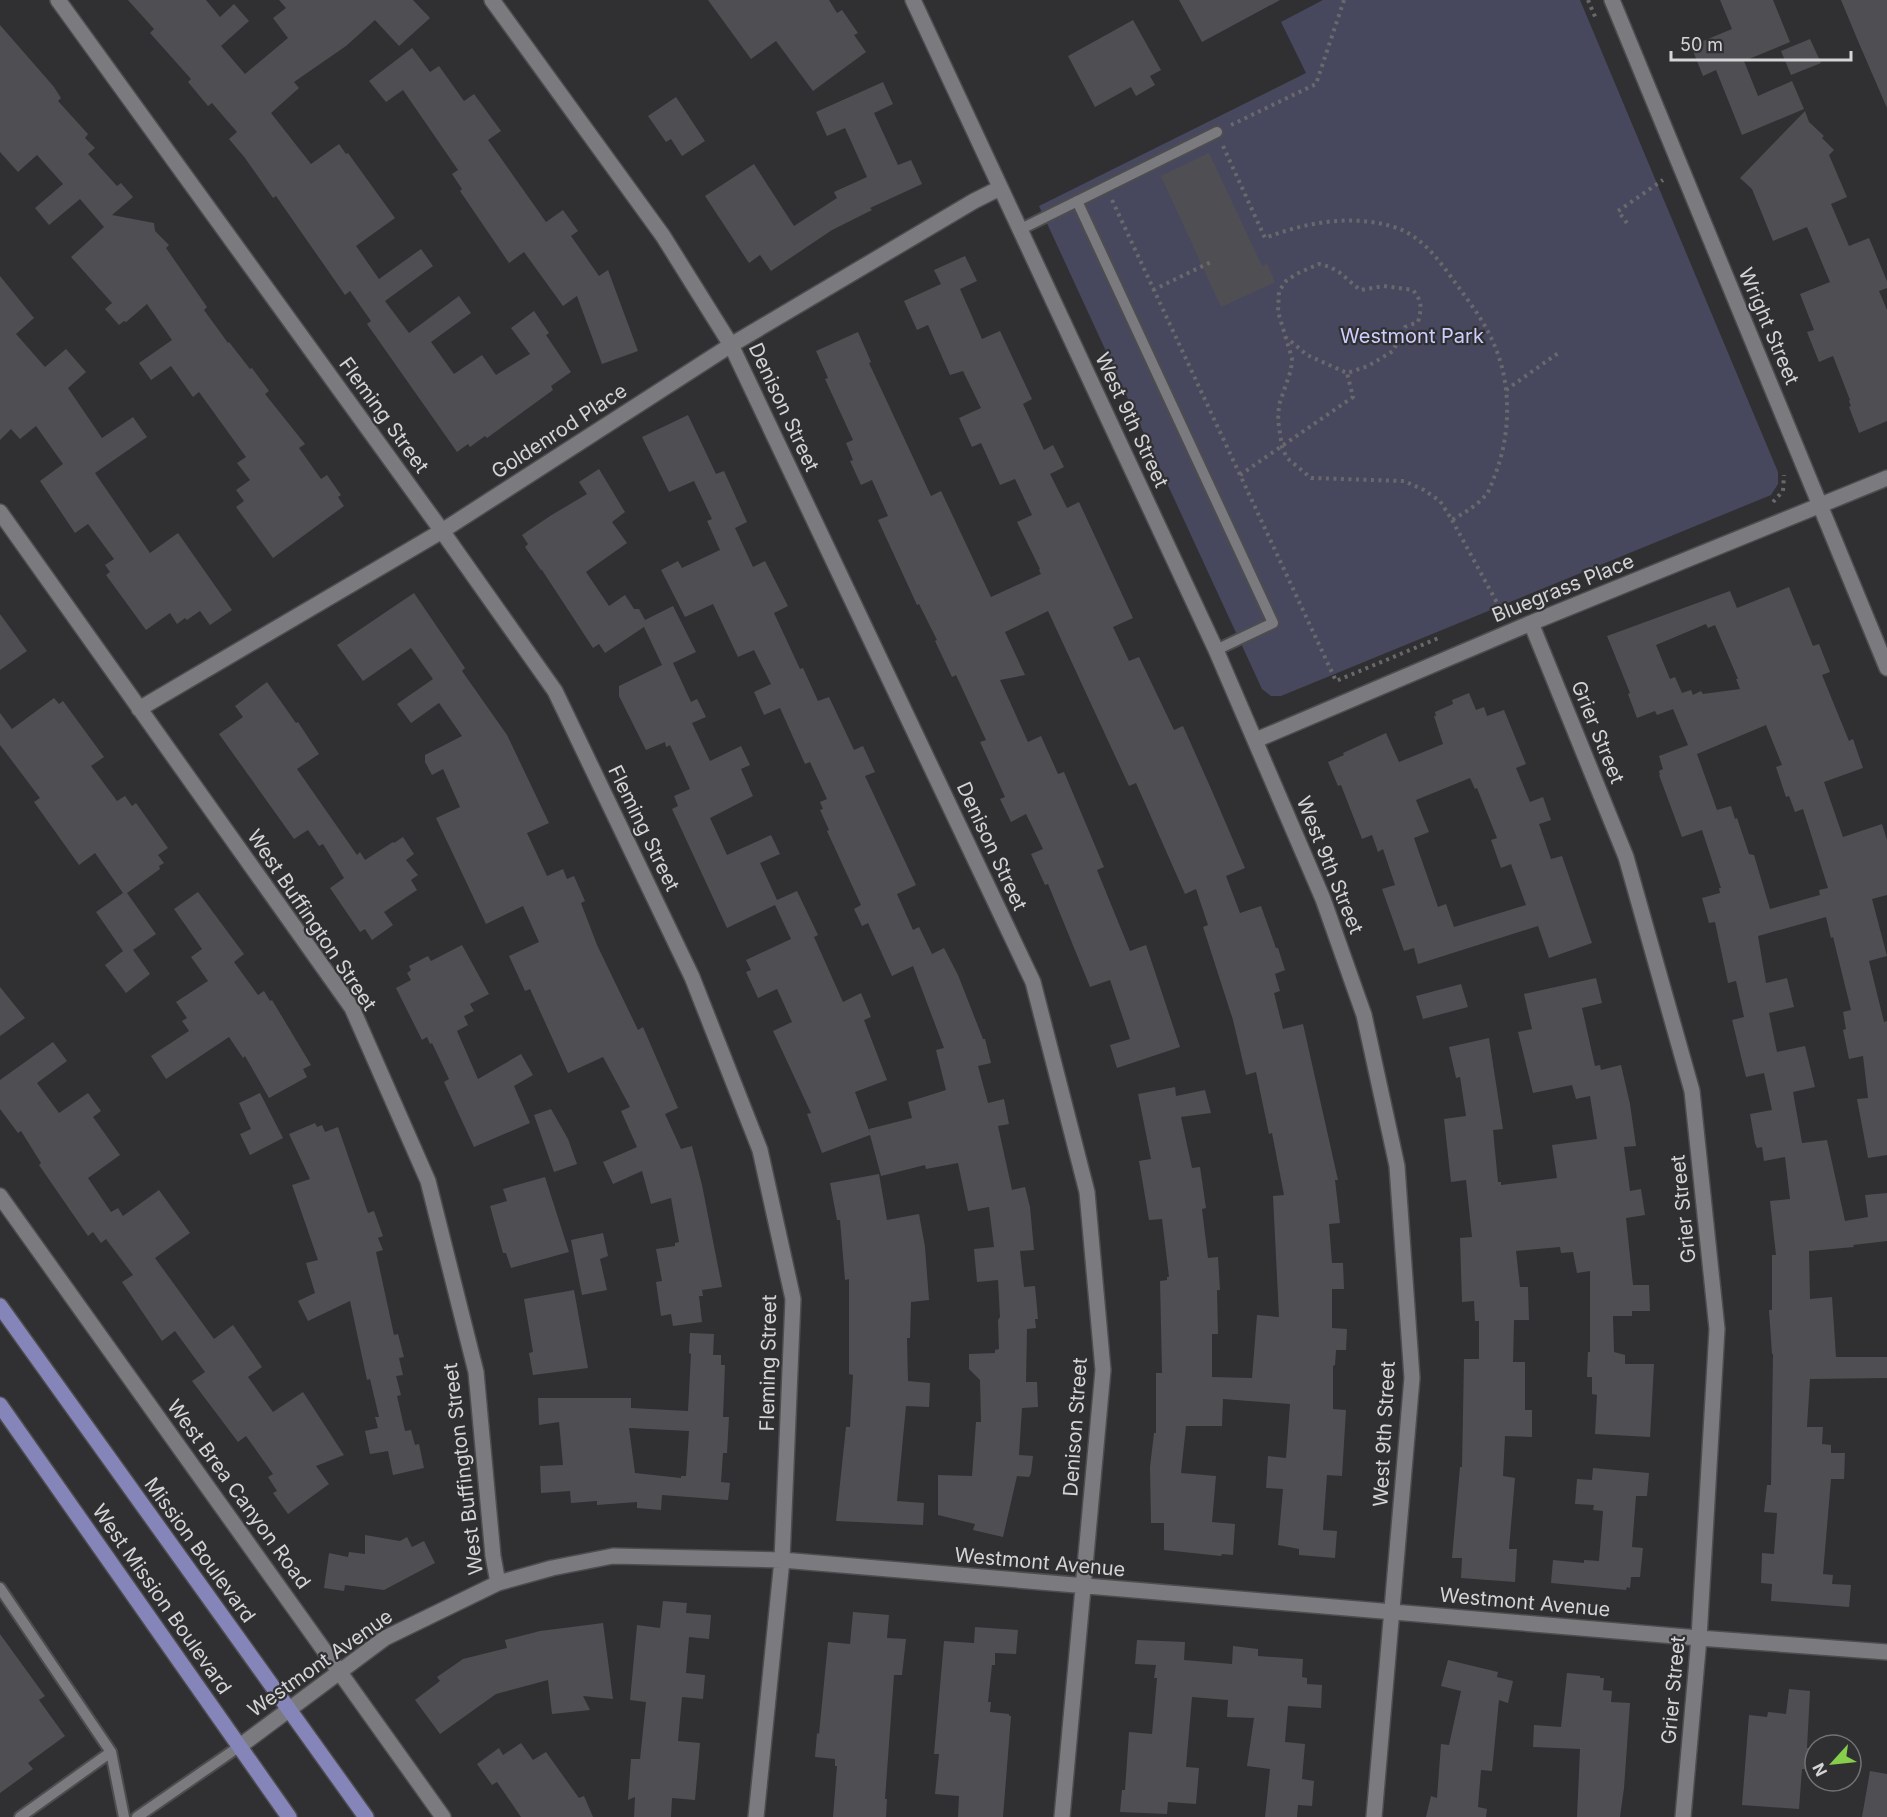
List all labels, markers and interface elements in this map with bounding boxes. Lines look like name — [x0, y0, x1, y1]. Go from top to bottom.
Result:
scale bar — [1671, 24, 1851, 62]
text: 50 m — [1680, 34, 1723, 55]
street label: Wright Street — [1734, 264, 1805, 388]
park label: Westmont Park — [1340, 324, 1484, 348]
street label: Denison Street — [744, 339, 824, 476]
street label: West 9th Street — [1090, 349, 1174, 492]
street label: Fleming Street — [334, 353, 434, 478]
street label: Goldenrod Place — [487, 378, 631, 484]
street label: Bluegrass Place — [1488, 549, 1638, 627]
street label: Grier Street — [1566, 677, 1630, 787]
street label: Fleming Street — [603, 761, 685, 895]
street label: Denison Street — [952, 778, 1032, 915]
street label: West 9th Street — [1291, 793, 1369, 938]
street label: West Buffington Street — [242, 825, 382, 1015]
street label: Grier Street — [1665, 1153, 1701, 1264]
street label: Fleming Street — [755, 1294, 781, 1432]
street label: Denison Street — [1058, 1356, 1092, 1497]
street label: West 9th Street — [1368, 1360, 1400, 1508]
street label: West Buffington Street — [438, 1361, 488, 1576]
street label: West Brea Canyon Road — [162, 1395, 316, 1593]
street label: Mission Boulevard — [139, 1473, 261, 1627]
street label: West Mission Boulevard — [87, 1499, 237, 1699]
street label: Westmont Avenue — [954, 1543, 1126, 1581]
street label: Westmont Avenue — [1439, 1583, 1611, 1621]
street label: Westmont Avenue — [243, 1604, 397, 1722]
street label: Grier Street — [1656, 1634, 1690, 1745]
north arrow — [1803, 1733, 1863, 1793]
text: N — [1808, 1760, 1831, 1780]

